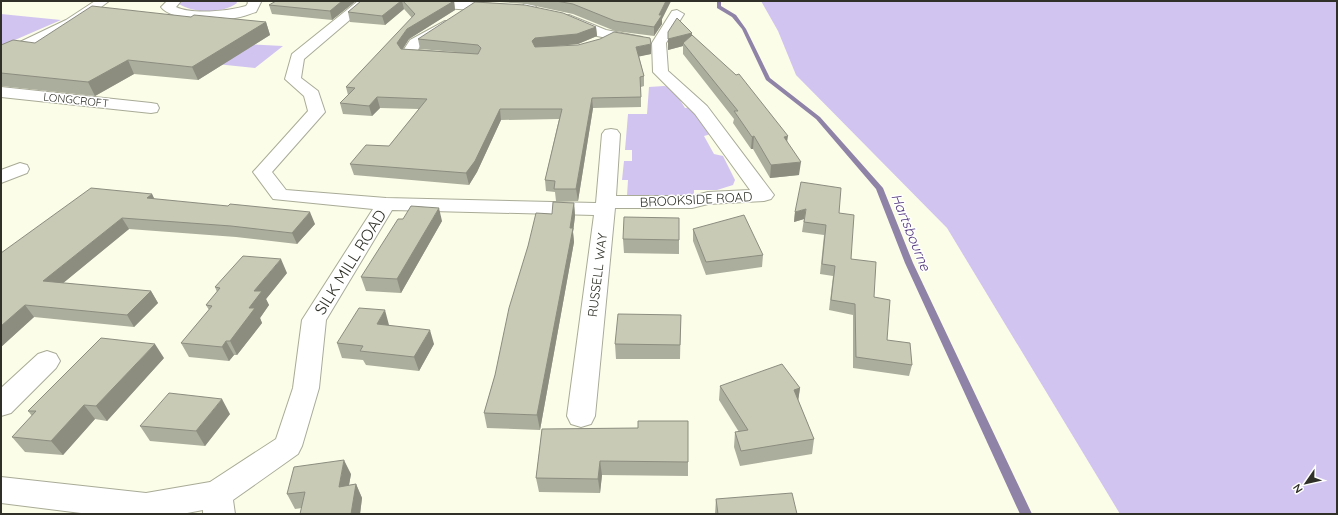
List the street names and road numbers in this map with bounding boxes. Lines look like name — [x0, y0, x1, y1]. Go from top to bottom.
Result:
street label: LONGCROFT — [43, 90, 110, 110]
street label: BROOKSIDE ROAD — [639, 188, 753, 210]
street label: SILK MILL ROAD — [310, 206, 390, 318]
street label: RUSSELL WAY — [584, 231, 610, 318]

